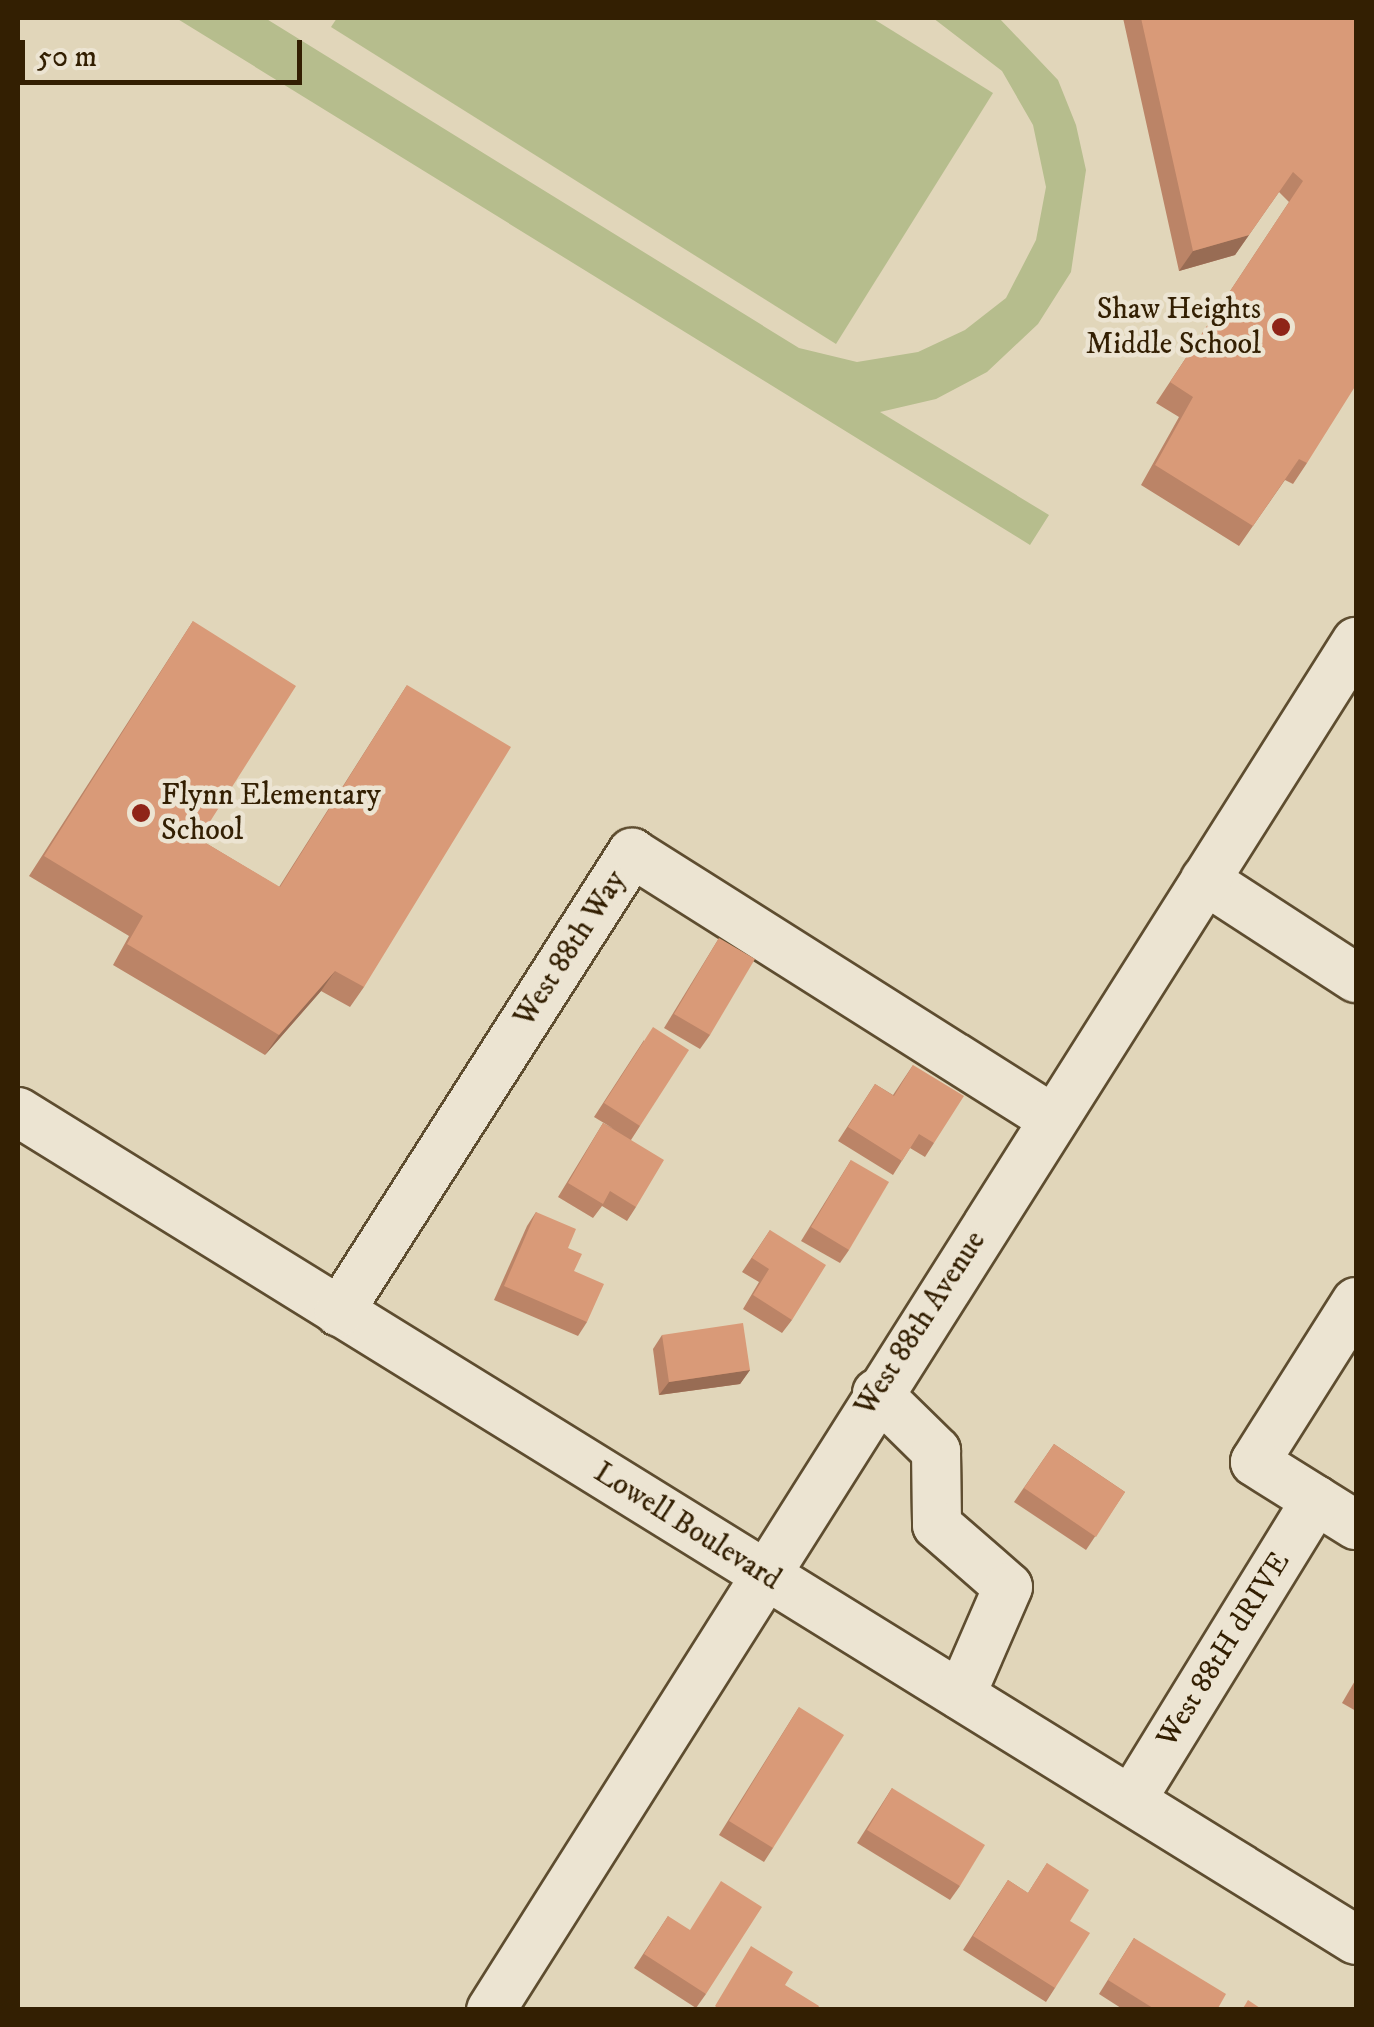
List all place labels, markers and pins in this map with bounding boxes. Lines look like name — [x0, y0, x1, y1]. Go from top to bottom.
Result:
place label: Shaw Heights Middle School — [1086, 292, 1261, 362]
marker: Shaw Heights Middle School — [1270, 316, 1292, 338]
place label: Flynn Elementary School — [161, 778, 381, 848]
marker: Flynn Elementary School — [130, 802, 152, 824]

